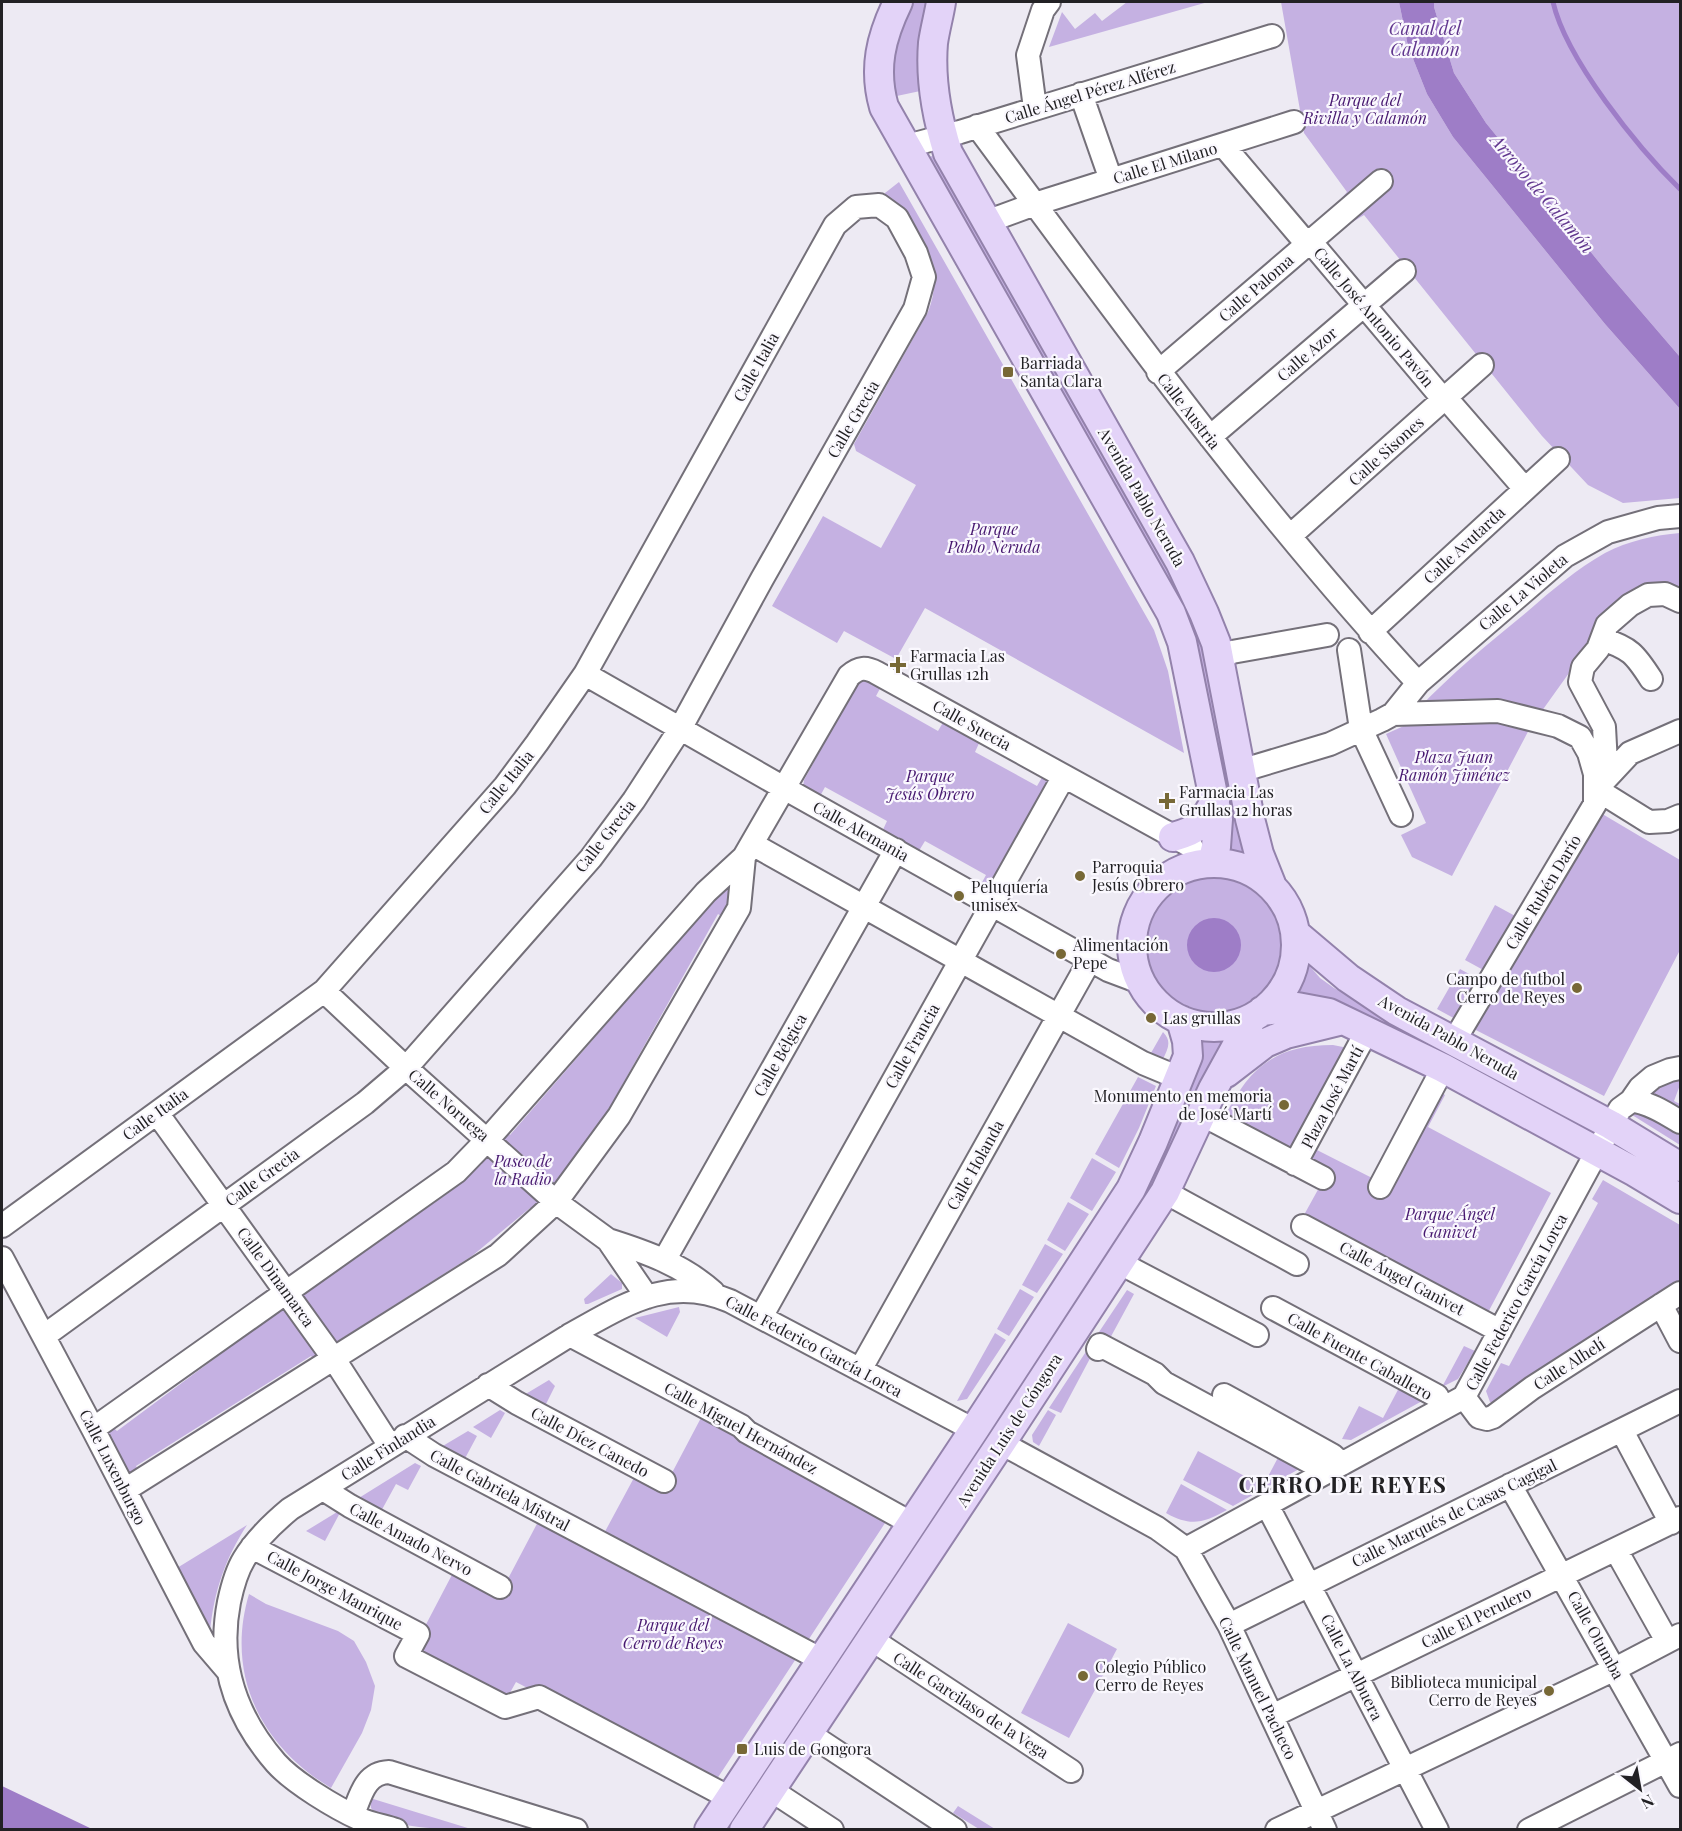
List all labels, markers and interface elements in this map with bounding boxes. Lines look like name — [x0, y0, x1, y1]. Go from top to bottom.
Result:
water label: Canal del Calamón — [1389, 16, 1462, 61]
street label: Calle Ángel Pérez Alférez — [1002, 55, 1178, 128]
park label: Parque del Rivilla y Calamón — [1302, 89, 1427, 128]
water label: Arroyo de Calamón — [1484, 127, 1600, 258]
street label: Calle El Milano — [1110, 137, 1220, 188]
street label: Calle José Antonio Pavón — [1310, 242, 1439, 391]
street label: Calle Paloma — [1214, 249, 1298, 326]
street label: Calle Azor — [1272, 322, 1341, 386]
street label: Calle Italia — [728, 328, 783, 405]
place label: Barriada Santa Clara — [1020, 352, 1102, 391]
marker: Barriada Santa Clara — [1001, 365, 1015, 379]
street label: Calle Austria — [1153, 368, 1226, 453]
street label: Calle Grecia — [822, 376, 883, 462]
street label: Calle Sisones — [1344, 411, 1428, 490]
street label: Avenida Pablo Neruda — [1094, 423, 1191, 570]
street label: Calle Avutarda — [1418, 501, 1509, 588]
park label: Parque Pablo Neruda — [946, 518, 1041, 557]
street label: Calle La Violeta — [1474, 548, 1571, 635]
place label: Farmacia Las Grullas 12h — [910, 645, 1005, 684]
marker: Farmacia Las Grullas 12h — [891, 658, 905, 672]
street label: Calle Suecia — [929, 694, 1015, 755]
street label: Calle Italia — [473, 745, 538, 818]
park label: Plaza Juan Ramón Jiménez — [1397, 746, 1510, 785]
park label: Parque Jesús Obrero — [886, 765, 975, 804]
place label: Farmacia Las Grullas 12 horas — [1179, 781, 1292, 820]
marker: Farmacia Las Grullas 12 horas — [1160, 794, 1174, 808]
street label: Calle Grecia — [570, 795, 640, 876]
street label: Calle Alemania — [810, 796, 913, 866]
street label: Calle Rubén Darío — [1500, 830, 1585, 953]
place label: Parroquia Jesús Obrero — [1091, 856, 1184, 895]
marker: Parroquia Jesús Obrero — [1073, 869, 1087, 883]
place label: Peluquería unisex — [971, 876, 1048, 915]
marker: Peluquería unisex — [952, 889, 966, 903]
place label: Alimentación Pepe — [1072, 934, 1169, 973]
marker: Alimentación Pepe — [1054, 947, 1068, 961]
place label: Campo de futbol Cerro de Reyes — [1446, 968, 1565, 1007]
marker: Campo de futbol Cerro de Reyes — [1570, 981, 1584, 995]
street label: Avenida Pablo Neruda — [1375, 989, 1523, 1084]
street label: Calle Francia — [880, 999, 944, 1092]
place label: Las grullas — [1163, 1007, 1241, 1028]
street label: Calle Bélgica — [748, 1010, 811, 1100]
marker: Las grullas — [1144, 1011, 1158, 1025]
street label: Plaza José Martí — [1296, 1042, 1368, 1152]
street label: Calle Noruega — [404, 1064, 494, 1146]
street label: Calle Italia — [118, 1083, 192, 1144]
place label: Monumento en memoria de José Martí — [1094, 1085, 1272, 1124]
marker: Monumento en memoria de José Martí — [1277, 1098, 1291, 1112]
street label: Calle Holanda — [941, 1116, 1008, 1214]
street label: Calle Grecia — [220, 1143, 303, 1211]
park label: Paseo de la Radio — [493, 1150, 552, 1189]
park label: Parque Ángel Ganivet — [1404, 1203, 1496, 1242]
street label: Calle Federico García Lorca — [1460, 1210, 1571, 1394]
street label: Calle Dinamarca — [233, 1223, 320, 1331]
street label: Calle Ángel Ganivet — [1336, 1236, 1469, 1320]
street label: Calle Federico García Lorca — [722, 1290, 906, 1401]
street label: Calle Fuente Caballero — [1284, 1307, 1437, 1404]
street label: Calle Alhelí — [1529, 1333, 1609, 1394]
street label: Avenida Luis de Góngora — [951, 1349, 1066, 1511]
street label: Calle Miguel Hernández — [661, 1377, 822, 1479]
street label: Calle Díez Canedo — [528, 1402, 653, 1482]
street label: Calle Luxenburgo — [75, 1405, 152, 1528]
street label: Calle Finlandia — [337, 1410, 439, 1485]
street label: Calle Gabriela Mistral — [427, 1444, 574, 1536]
street label: Calle Marqués de Casas Cagigal — [1348, 1453, 1560, 1571]
district label: CERRO DE REYES — [1239, 1469, 1447, 1499]
street label: Calle Amado Nervo — [346, 1497, 477, 1580]
street label: Calle Jorge Manrique — [264, 1545, 407, 1634]
street label: Calle El Perulero — [1417, 1581, 1535, 1652]
street label: Calle Otumba — [1563, 1587, 1629, 1683]
street label: Calle La Albuera — [1317, 1610, 1388, 1724]
street label: Calle Manuel Pacheco — [1215, 1613, 1302, 1763]
park label: Parque del Cerro de Reyes — [623, 1614, 723, 1653]
street label: Calle Garcilaso de la Vega — [890, 1646, 1053, 1763]
place label: Colegio Público Cerro de Reyes — [1095, 1656, 1207, 1695]
marker: Colegio Público Cerro de Reyes — [1076, 1669, 1090, 1683]
place label: Biblioteca municipal Cerro de Reyes — [1390, 1671, 1537, 1710]
marker: Biblioteca municipal Cerro de Reyes — [1542, 1684, 1556, 1698]
place label: Luis de Gongora — [754, 1738, 871, 1759]
marker: Luis de Gongora — [735, 1742, 749, 1756]
north arrow — [1610, 1759, 1670, 1819]
text: N — [1637, 1790, 1658, 1814]

